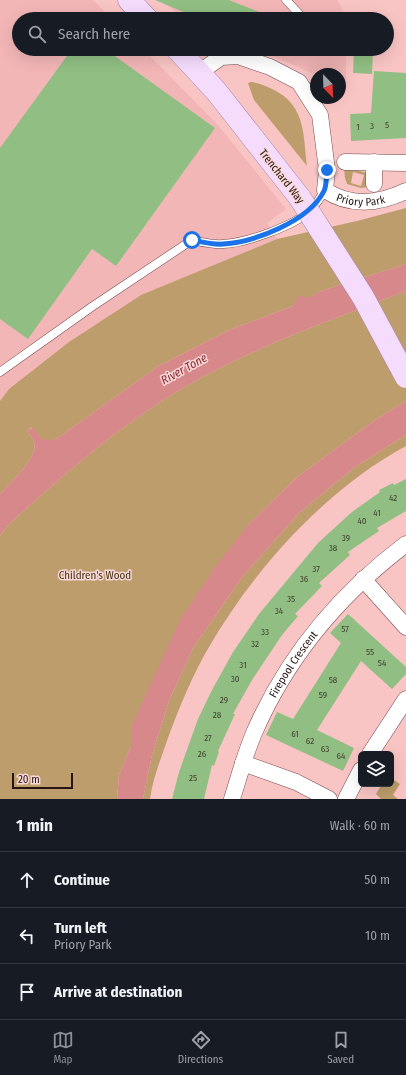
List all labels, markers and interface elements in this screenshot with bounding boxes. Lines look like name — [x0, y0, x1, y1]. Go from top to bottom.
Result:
search box — [12, 12, 394, 56]
icon: search — [26, 23, 48, 45]
text: Search here — [58, 25, 130, 43]
north arrow — [310, 68, 346, 104]
house number: 5 — [385, 120, 389, 130]
house number: 3 — [370, 121, 374, 131]
house number: 1 — [356, 122, 360, 132]
street label: Trenchard Way — [256, 147, 307, 206]
route end — [318, 161, 336, 179]
street label: Priory Park — [334, 191, 387, 209]
route start — [183, 231, 201, 249]
water label: River Tone — [159, 350, 210, 387]
house number: 42 — [389, 493, 397, 503]
house number: 41 — [373, 508, 381, 518]
house number: 40 — [357, 516, 367, 526]
house number: 39 — [342, 533, 350, 543]
house number: 38 — [329, 543, 338, 553]
house number: 37 — [312, 564, 320, 574]
park label: Children's Wood — [59, 569, 131, 582]
house number: 36 — [300, 574, 309, 584]
house number: 35 — [287, 594, 295, 604]
house number: 34 — [275, 606, 284, 616]
house number: 57 — [341, 624, 349, 634]
house number: 33 — [261, 627, 269, 637]
street label: Firepool Crescent — [267, 628, 321, 700]
house number: 32 — [251, 639, 259, 649]
house number: 55 — [366, 647, 374, 657]
house number: 54 — [378, 658, 387, 668]
house number: 31 — [239, 660, 247, 670]
house number: 30 — [231, 674, 240, 684]
house number: 58 — [329, 675, 338, 685]
house number: 59 — [319, 690, 327, 700]
house number: 29 — [220, 695, 228, 705]
house number: 28 — [213, 710, 222, 720]
house number: 61 — [291, 729, 299, 739]
house number: 27 — [204, 733, 212, 743]
house number: 62 — [306, 736, 314, 746]
house number: 63 — [321, 744, 329, 754]
house number: 26 — [198, 749, 207, 759]
house number: 64 — [337, 751, 346, 761]
map controls — [358, 751, 394, 787]
button: layers — [358, 751, 394, 787]
scale bar — [12, 771, 73, 790]
text: 20 m — [18, 773, 40, 786]
house number: 25 — [189, 773, 197, 783]
text: 1 min — [16, 815, 53, 836]
text: Walk · 60 m — [330, 818, 390, 833]
icon: ahead — [16, 869, 38, 891]
text: Continue — [54, 871, 110, 889]
text: 50 m — [364, 872, 390, 887]
text: Turn left — [54, 919, 107, 937]
icon: left — [16, 925, 38, 947]
text: 10 m — [365, 928, 390, 943]
text: Priory Park — [54, 937, 112, 952]
icon: arrive — [16, 981, 38, 1003]
text: Arrive at destination — [54, 983, 182, 1001]
tab: Map — [52, 1029, 74, 1066]
tab: Directions — [178, 1029, 223, 1066]
tab: Saved — [327, 1029, 354, 1066]

